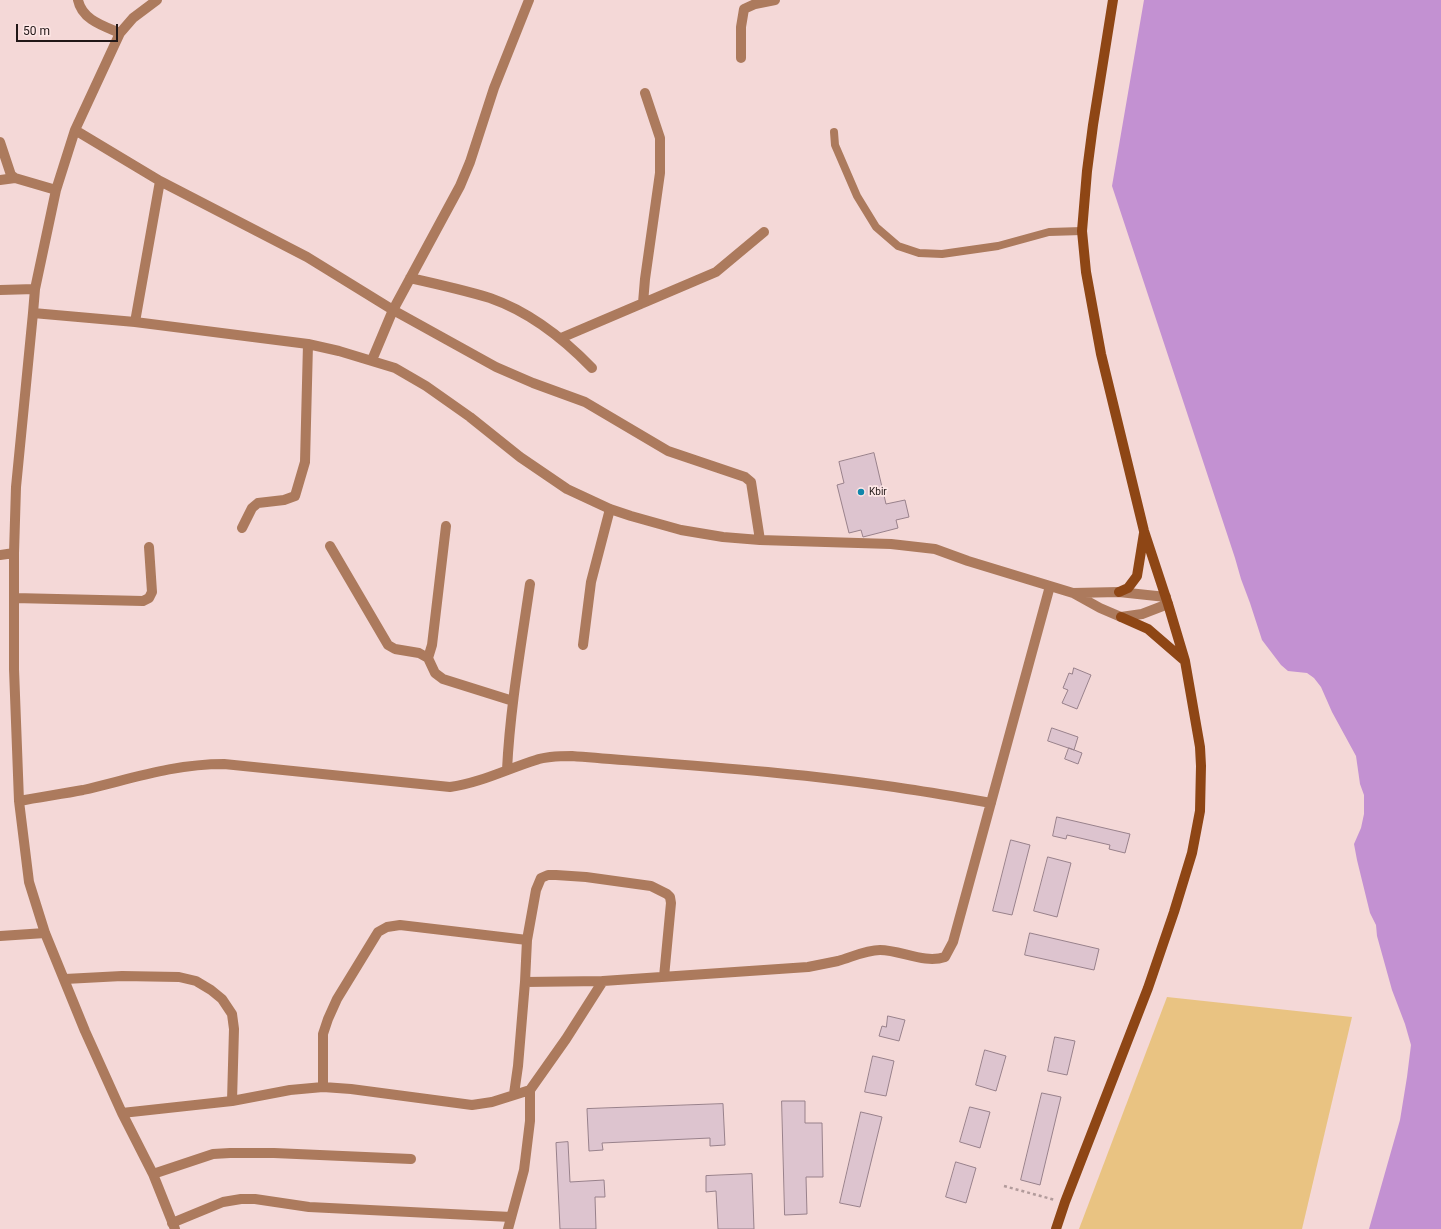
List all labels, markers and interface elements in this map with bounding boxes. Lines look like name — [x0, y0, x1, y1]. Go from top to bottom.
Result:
scale bar — [18, 16, 120, 42]
text: 50 m — [23, 24, 50, 38]
place label: Kbir — [869, 486, 887, 498]
marker: Kbir — [856, 487, 866, 497]

